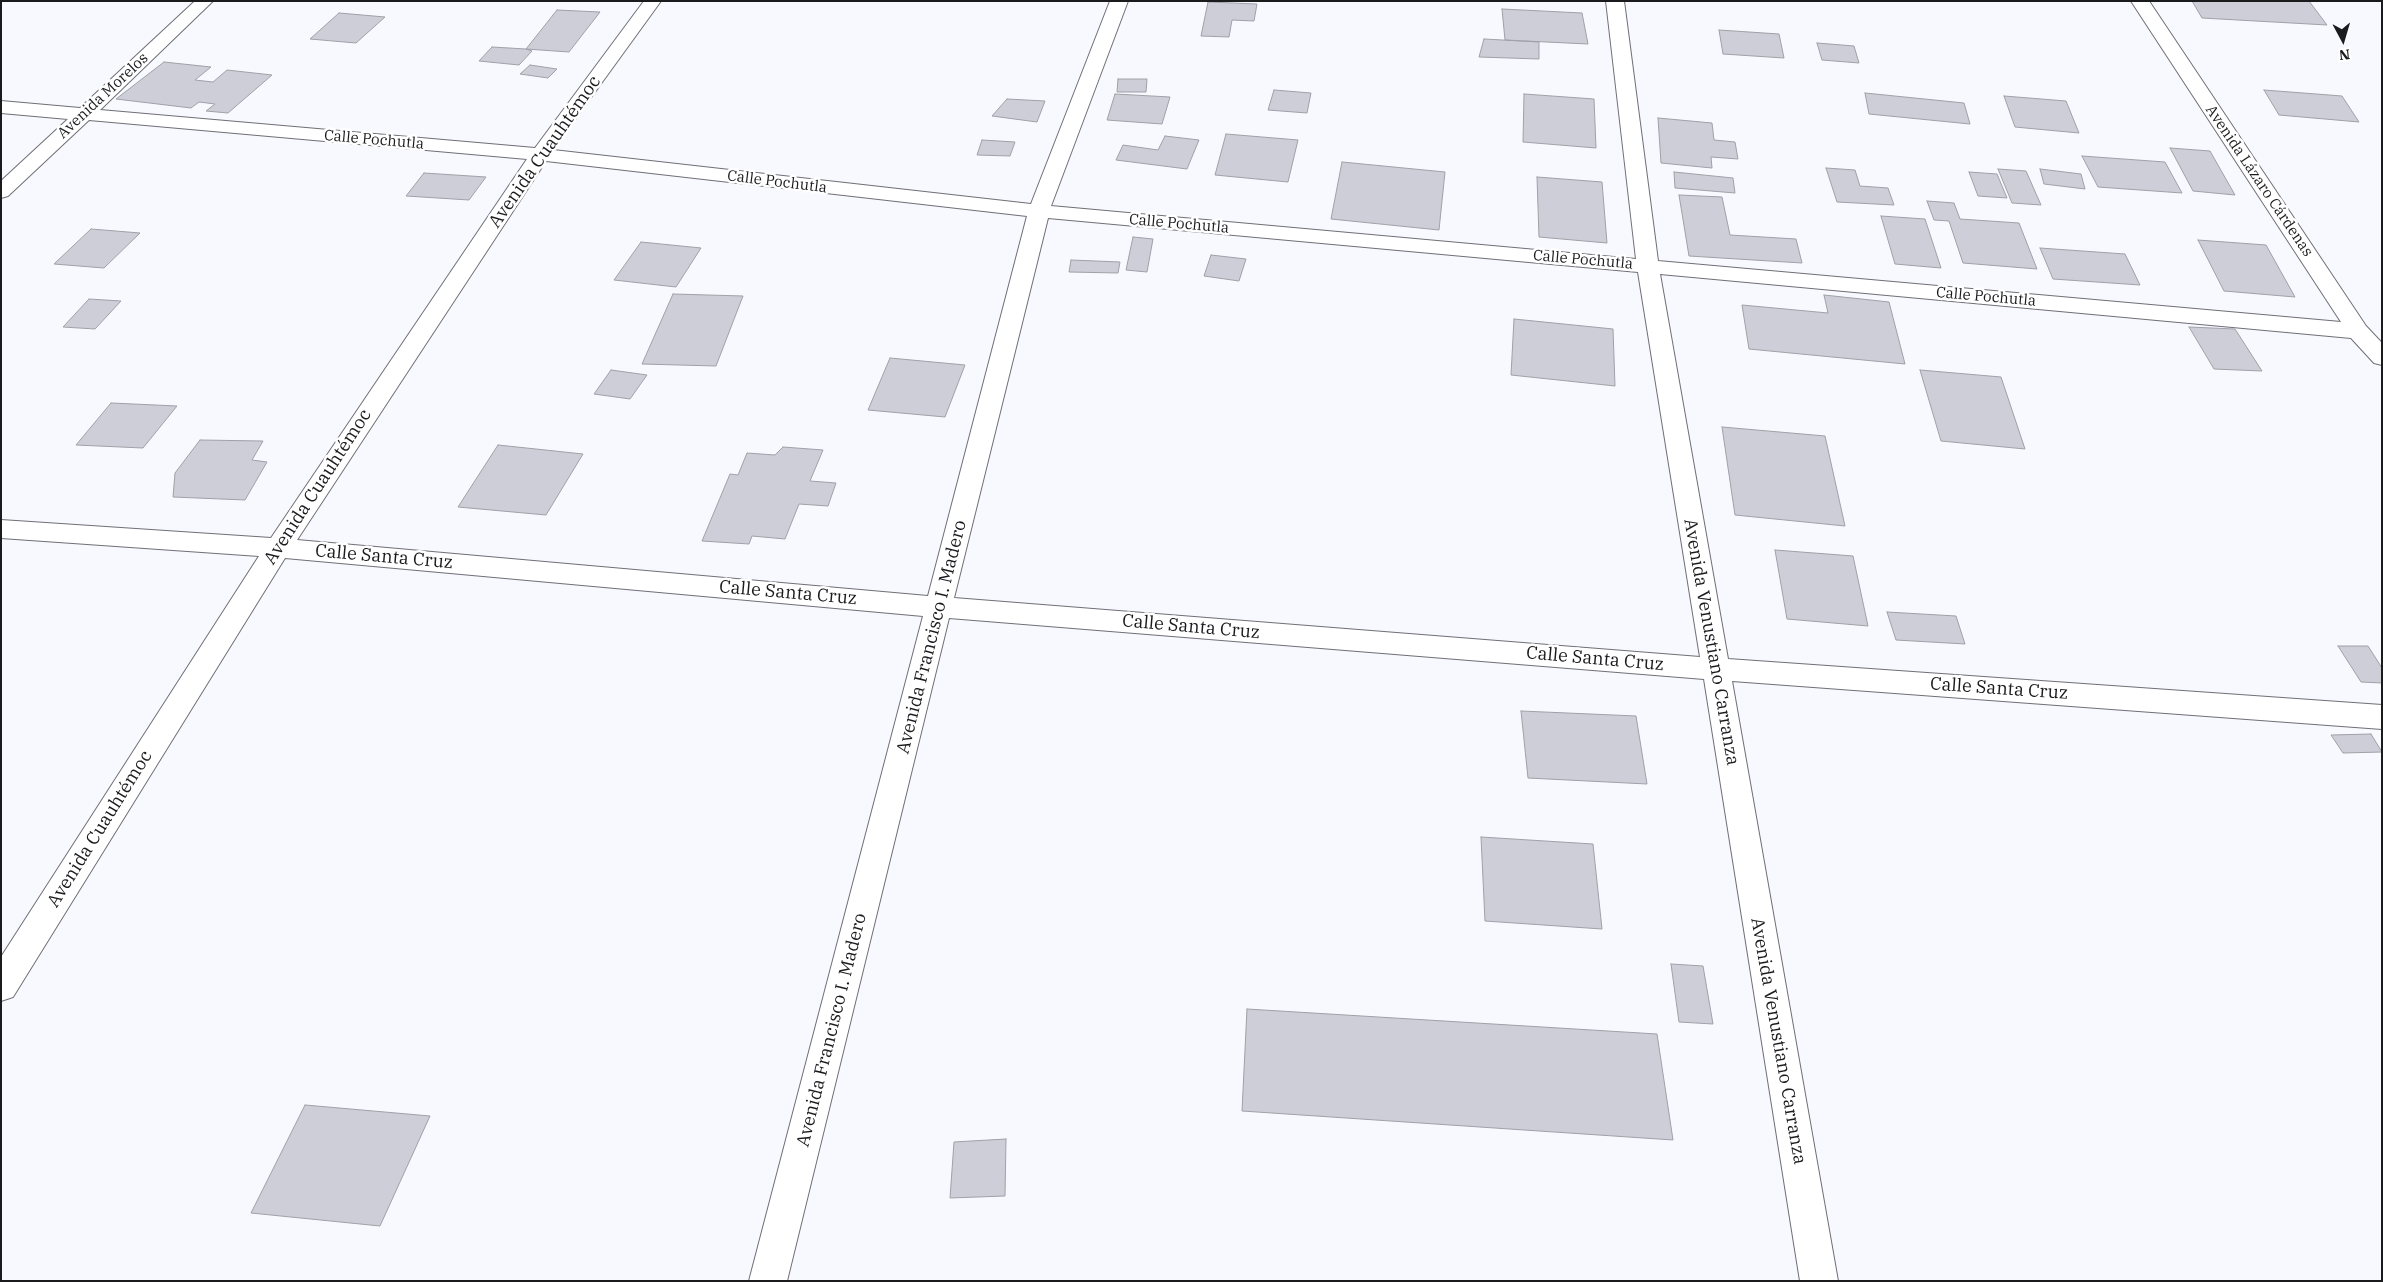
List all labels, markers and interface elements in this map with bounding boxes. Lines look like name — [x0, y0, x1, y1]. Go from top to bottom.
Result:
north arrow — [2318, 15, 2368, 65]
text: N — [2338, 45, 2351, 64]
street label: Avenida Morelos — [54, 49, 152, 143]
street label: Avenida Cuauhtémoc — [484, 72, 606, 232]
street label: Avenida Lázaro Cárdenas — [2201, 102, 2317, 260]
street label: Calle Pochutla — [323, 127, 425, 153]
street label: Calle Pochutla — [726, 167, 828, 197]
street label: Calle Pochutla — [1128, 211, 1230, 237]
street label: Calle Pochutla — [1532, 247, 1634, 273]
street label: Calle Pochutla — [1935, 284, 2037, 310]
street label: Avenida Cuauhtémoc — [260, 405, 376, 569]
street label: Avenida Venustiano Carranza — [1679, 517, 1743, 767]
street label: Avenida Francisco I. Madero — [893, 518, 971, 756]
street label: Calle Santa Cruz — [314, 540, 454, 574]
street label: Calle Santa Cruz — [718, 576, 858, 610]
street label: Calle Santa Cruz — [1121, 610, 1261, 644]
street label: Calle Santa Cruz — [1525, 642, 1665, 676]
street label: Calle Santa Cruz — [1929, 673, 2069, 705]
street label: Avenida Cuauhtémoc — [43, 747, 157, 911]
street label: Avenida Francisco I. Madero — [793, 911, 871, 1149]
street label: Avenida Venustiano Carranza — [1746, 916, 1810, 1166]

